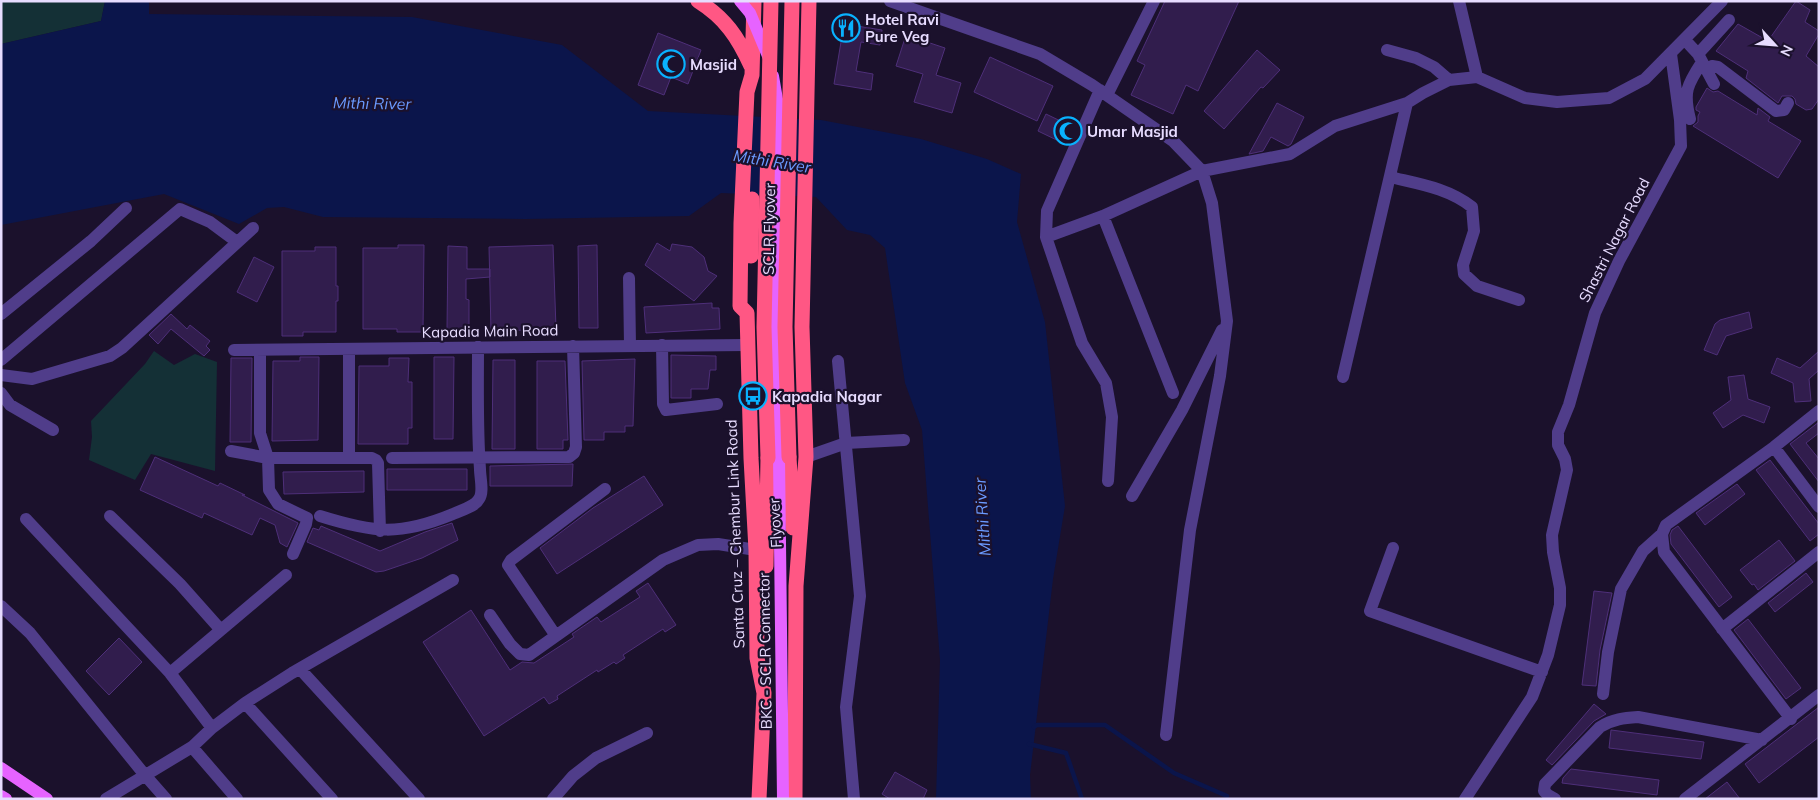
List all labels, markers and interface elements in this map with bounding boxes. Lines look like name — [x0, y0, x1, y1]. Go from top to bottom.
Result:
place label: Hotel Ravi Pure Veg — [865, 10, 939, 46]
restaurant icon: Hotel Ravi Pure Veg — [831, 13, 861, 43]
north arrow — [1750, 20, 1800, 70]
text: N — [1776, 42, 1797, 59]
mosque icon: Masjid — [656, 49, 686, 79]
place label: Masjid — [690, 55, 737, 74]
water label: Mithi River — [333, 92, 412, 114]
mosque icon: Umar Masjid — [1053, 116, 1083, 146]
place label: Umar Masjid — [1087, 122, 1178, 141]
water label: Mithi River — [732, 145, 813, 177]
street label: Shastri Nagar Road — [1574, 175, 1654, 305]
street label: SCLR Flyover — [759, 182, 779, 275]
street label: Kapadia Main Road — [421, 320, 559, 342]
bus stop icon: Kapadia Nagar — [738, 381, 768, 411]
place label: Kapadia Nagar — [772, 387, 882, 406]
street label: Santa Cruz – Chembur Link Road — [722, 419, 748, 649]
water label: Mithi River — [969, 476, 995, 557]
street label: Flyover — [764, 497, 786, 548]
street label: BKC - SCLR Connector — [754, 572, 776, 729]

